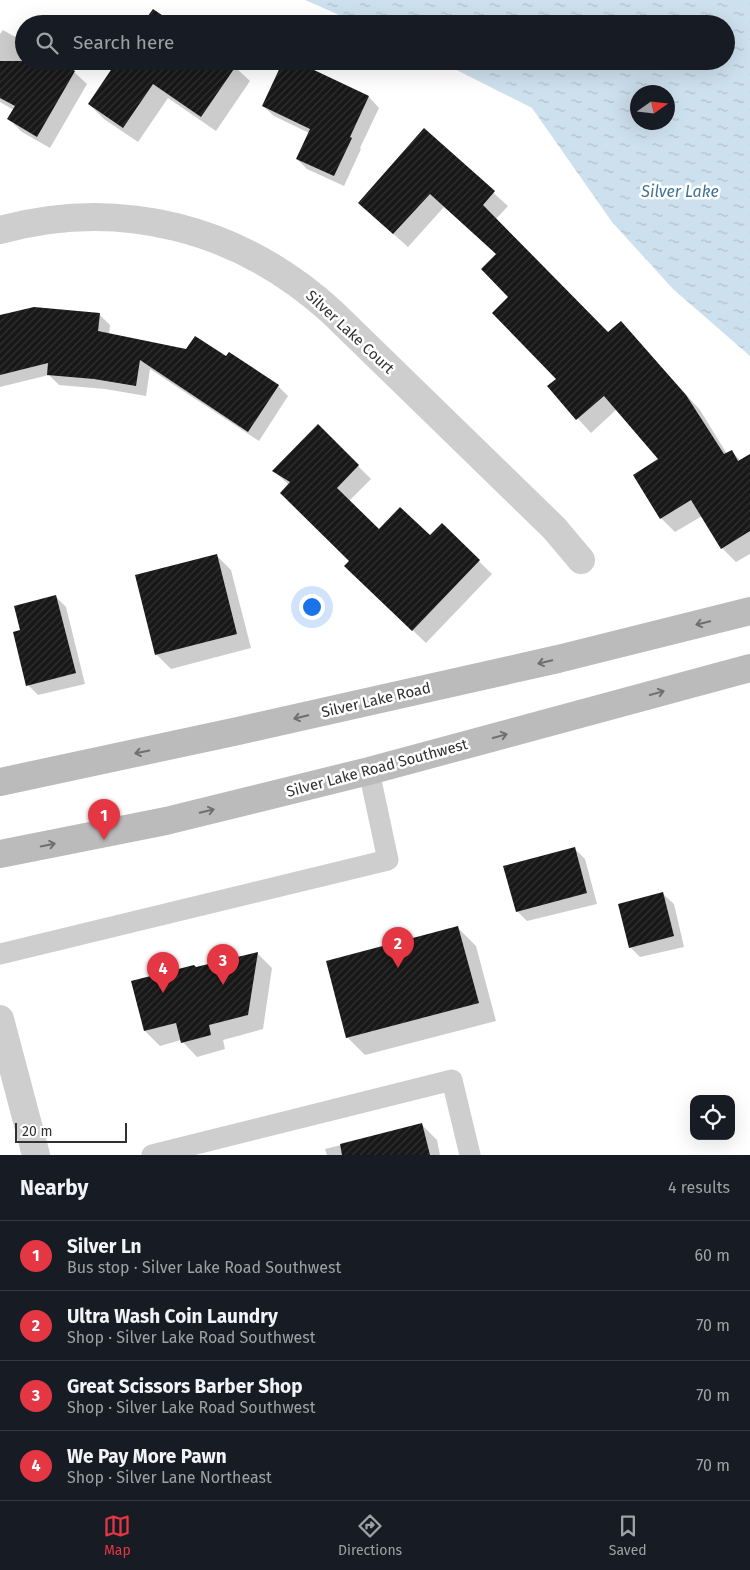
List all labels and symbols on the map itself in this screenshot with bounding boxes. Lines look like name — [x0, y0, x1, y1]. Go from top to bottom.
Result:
north arrow — [630, 85, 675, 130]
water label: Silver Lake — [640, 182, 719, 201]
street label: Silver Lake Court — [302, 287, 398, 378]
your location — [299, 594, 325, 620]
one-way arrow — [695, 619, 711, 628]
one-way arrow — [537, 658, 553, 667]
street label: Silver Lake Road — [320, 679, 432, 721]
one-way arrow — [648, 688, 664, 697]
one-way arrow — [294, 713, 310, 722]
one-way arrow — [491, 730, 507, 740]
street label: Silver Lake Road Southwest — [284, 735, 470, 801]
one-way arrow — [135, 748, 151, 757]
pin: 1 — [88, 799, 120, 840]
one-way arrow — [198, 806, 214, 815]
one-way arrow — [39, 839, 55, 849]
pin: 2 — [382, 927, 414, 968]
pin: 3 — [207, 944, 239, 985]
pin: 4 — [147, 952, 179, 993]
scale bar — [15, 1120, 128, 1143]

